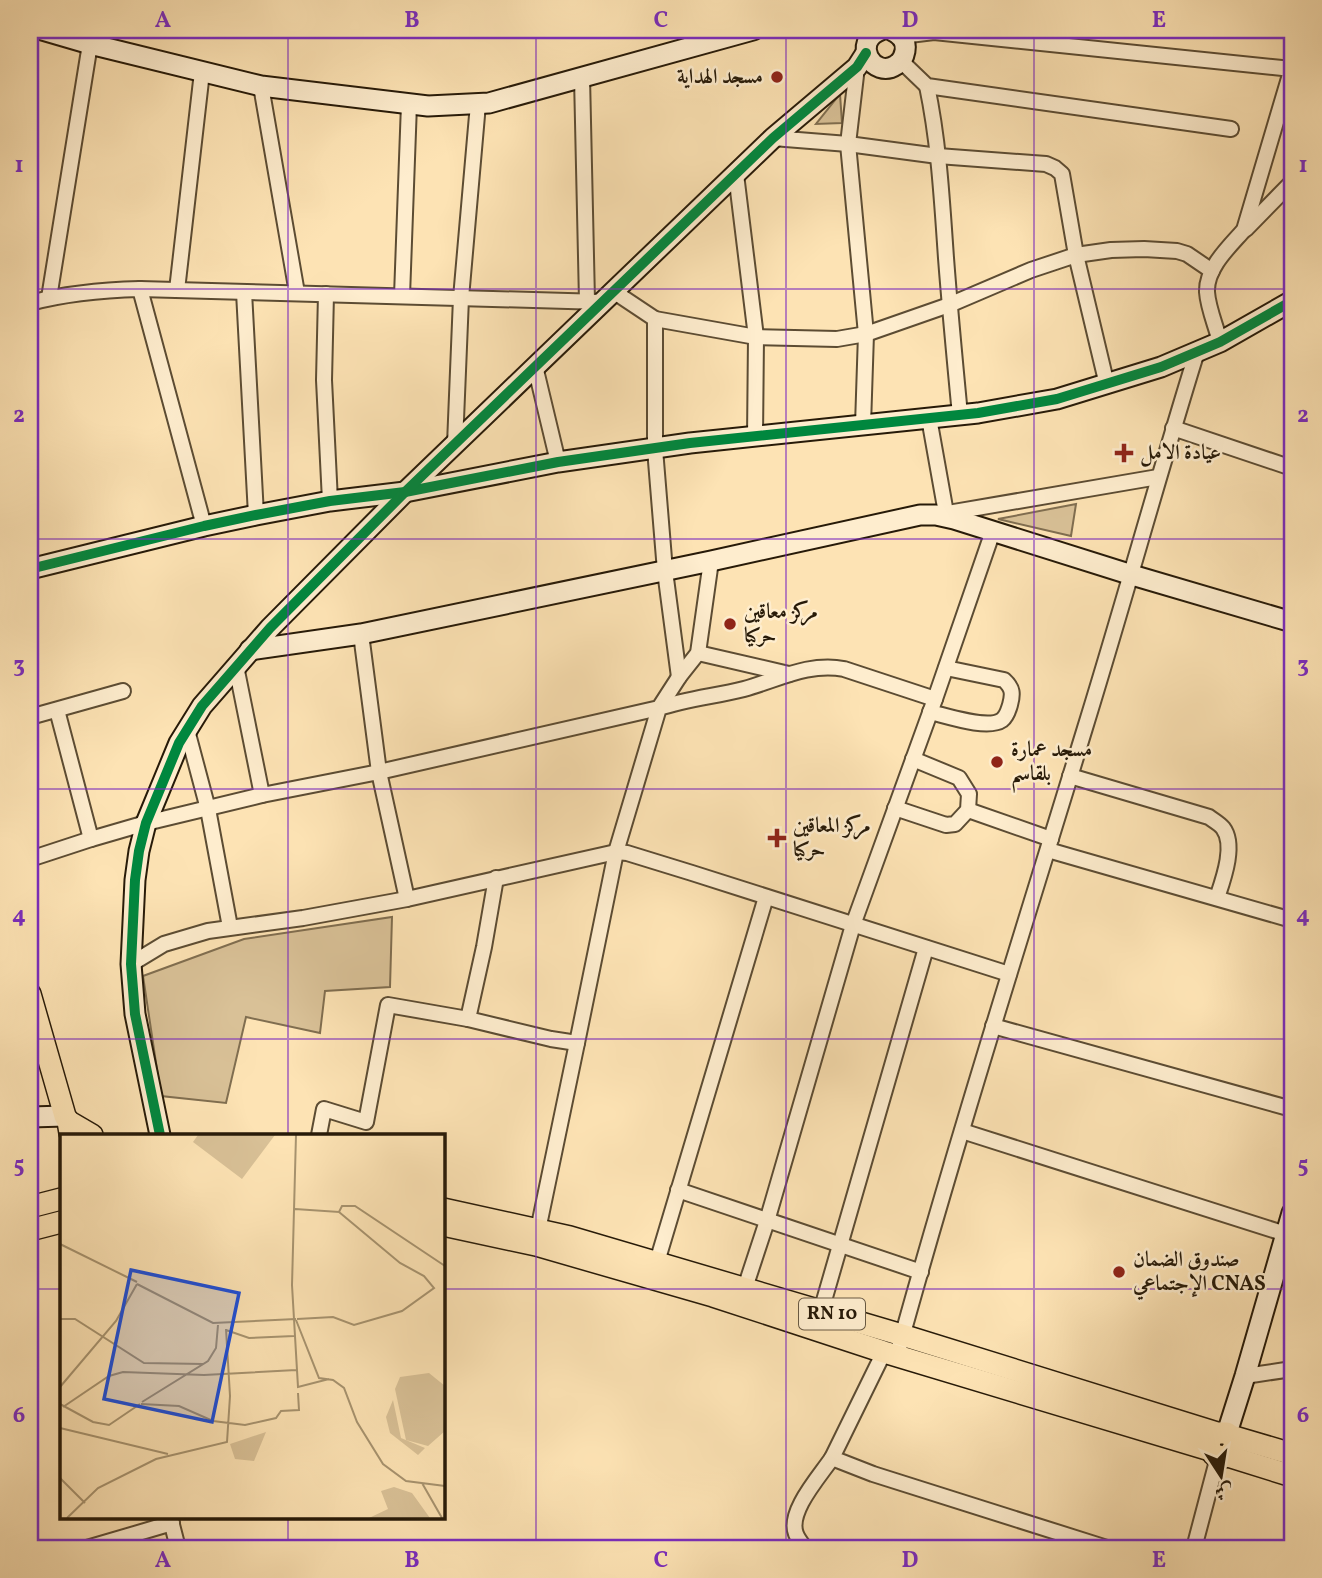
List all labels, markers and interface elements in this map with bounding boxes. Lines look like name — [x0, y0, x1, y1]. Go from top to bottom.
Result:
text: A — [155, 5, 171, 37]
text: B — [404, 5, 420, 37]
text: C — [654, 5, 668, 37]
text: D — [902, 5, 919, 37]
text: E — [1152, 5, 1166, 37]
place label: مسجد الهداية — [677, 63, 763, 92]
marker: مسجد الهداية — [769, 69, 785, 85]
text: 1 — [14, 150, 24, 182]
text: 1 — [1298, 150, 1308, 182]
text: 2 — [13, 400, 25, 432]
text: 2 — [1297, 400, 1309, 432]
place label: عيادة الامل — [1140, 439, 1221, 468]
marker: عيادة الامل — [1114, 443, 1134, 463]
place label: مركز معاقين حركيا — [744, 598, 818, 651]
marker: مركز معاقين حركيا — [722, 616, 738, 632]
text: 3 — [13, 650, 25, 682]
text: 3 — [1297, 650, 1309, 682]
place label: مسجد عمارة بلقاسم — [1011, 736, 1092, 793]
marker: مسجد عمارة بلقاسم — [989, 754, 1005, 770]
place label: مركز المعاقين حركيا — [793, 812, 871, 865]
marker: مركز المعاقين حركيا — [767, 828, 787, 848]
text: 4 — [12, 900, 26, 932]
text: 4 — [1296, 900, 1310, 932]
inset map — [60, 1134, 444, 1518]
text: 5 — [13, 1150, 25, 1182]
text: 5 — [1297, 1150, 1309, 1182]
place label: صندوق الضمان الإجتماعي CNAS — [1132, 1246, 1266, 1301]
marker: صندوق الضمان الإجتماعي CNAS — [1111, 1264, 1127, 1280]
road number: RN 10 — [799, 1298, 865, 1330]
text: 6 — [13, 1400, 25, 1432]
text: 6 — [1297, 1400, 1309, 1432]
north arrow — [1186, 1442, 1256, 1512]
text: ش — [1212, 1476, 1236, 1505]
text: A — [155, 1545, 171, 1577]
text: B — [404, 1545, 420, 1577]
text: C — [654, 1545, 668, 1577]
text: D — [902, 1545, 919, 1577]
text: E — [1152, 1545, 1166, 1577]

